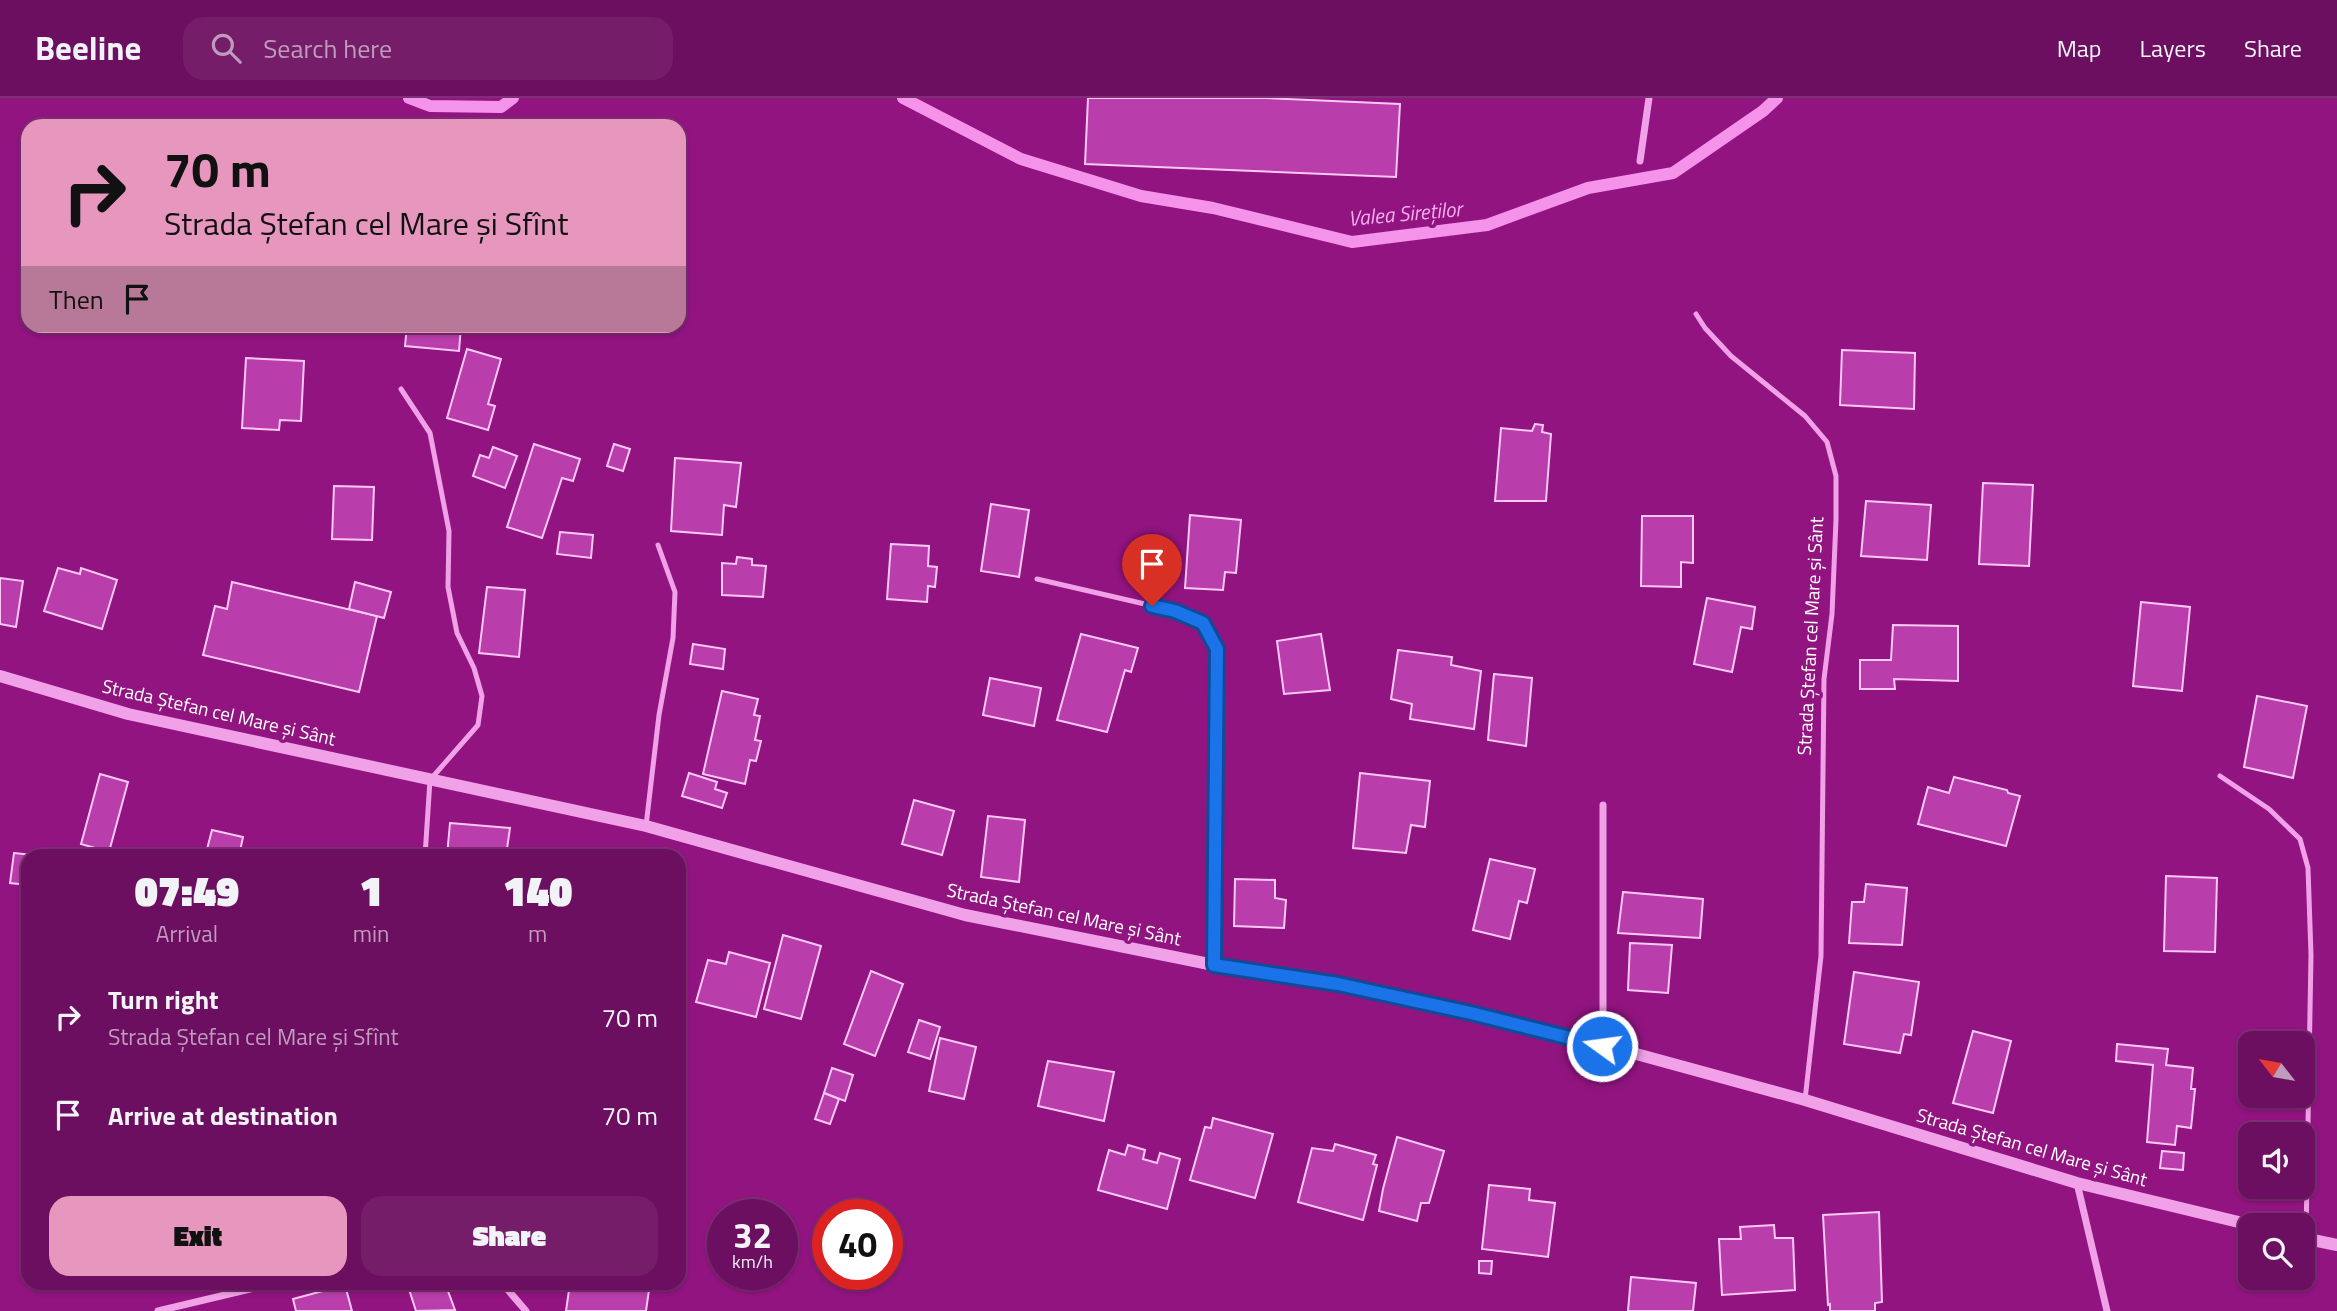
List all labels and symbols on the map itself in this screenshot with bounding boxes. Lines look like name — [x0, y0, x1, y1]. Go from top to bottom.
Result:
water label: Valea Sireților — [1347, 192, 1465, 234]
street label: Strada Ștefan cel Mare și Sânt — [1789, 516, 1830, 756]
pin — [1122, 534, 1182, 606]
street label: Strada Ștefan cel Mare și Sânt — [99, 671, 339, 753]
street label: Strada Ștefan cel Mare și Sânt — [944, 874, 1184, 953]
position arrow — [1565, 1009, 1639, 1083]
north arrow — [2238, 1031, 2315, 1108]
street label: Strada Ștefan cel Mare și Sânt — [1913, 1100, 2151, 1193]
speed limit sign: 40 — [812, 1199, 903, 1290]

